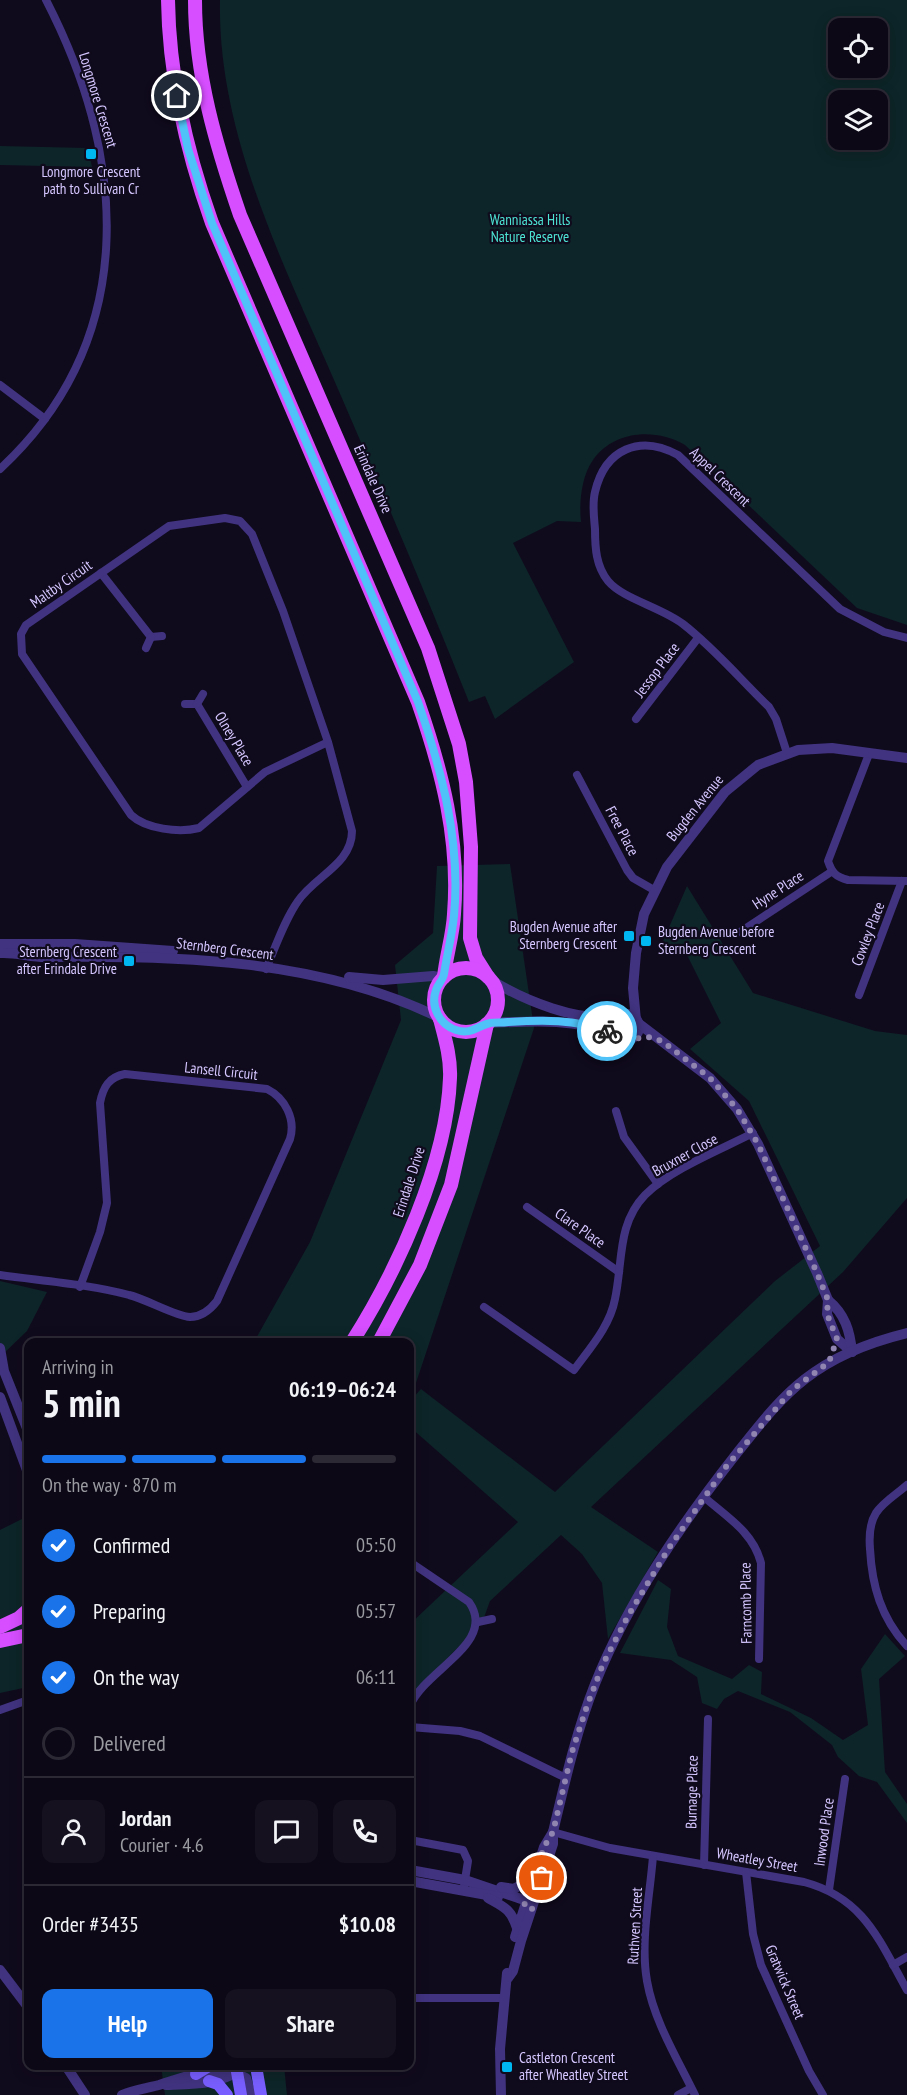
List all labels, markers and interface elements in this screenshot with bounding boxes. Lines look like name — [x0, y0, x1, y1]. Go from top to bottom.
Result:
map controls — [828, 18, 888, 150]
button: locate — [828, 18, 888, 78]
street label: Longmore Crescent — [75, 50, 122, 150]
pin — [151, 70, 202, 121]
icon: home — [160, 79, 193, 112]
button: layers — [828, 90, 888, 150]
marker: Longmore Crescent path to Sullivan Cr — [84, 147, 98, 161]
place label: Longmore Crescent path to Sullivan Cr — [42, 162, 140, 198]
park label: Wanniassa Hills Nature Reserve — [490, 210, 570, 246]
street label: Erindale Drive — [350, 442, 397, 516]
street label: Appel Crescent — [686, 443, 755, 510]
street label: Maltby Circuit — [26, 555, 95, 612]
street label: Jessop Place — [629, 639, 683, 702]
street label: Olney Place — [211, 708, 258, 769]
street label: Bugden Avenue — [662, 771, 727, 845]
street label: Free Place — [602, 803, 643, 859]
street label: Hyne Place — [749, 866, 807, 913]
street label: Cowley Place — [847, 899, 888, 969]
place label: Bugden Avenue after Sternberg Crescent — [510, 917, 618, 953]
place label: Bugden Avenue before Sternberg Crescent — [658, 922, 774, 958]
marker: Bugden Avenue after Sternberg Crescent — [622, 929, 636, 943]
street label: Sternberg Crescent — [175, 933, 275, 964]
marker: Bugden Avenue before Sternberg Crescent — [639, 934, 653, 948]
place label: Sternberg Crescent after Erindale Drive — [17, 942, 117, 978]
marker: Sternberg Crescent after Erindale Drive — [122, 954, 136, 968]
courier — [577, 1001, 637, 1061]
icon: bike — [591, 1015, 624, 1048]
street label: Lansell Circuit — [184, 1057, 259, 1084]
street label: Bruxner Close — [649, 1129, 721, 1180]
street label: Erindale Drive — [388, 1144, 429, 1220]
street label: Clare Place — [551, 1203, 609, 1252]
text: Arriving in — [42, 1354, 114, 1380]
text: 06:19–06:24 — [289, 1375, 396, 1403]
text: 5 min — [42, 1377, 121, 1428]
text: On the way · 870 m — [42, 1472, 177, 1498]
icon: check — [42, 1529, 75, 1562]
text: Confirmed — [93, 1531, 170, 1559]
text: 05:50 — [356, 1532, 396, 1558]
street label: Farncomb Place — [735, 1562, 756, 1644]
icon: check — [42, 1595, 75, 1628]
text: Preparing — [93, 1597, 166, 1625]
text: 05:57 — [356, 1598, 396, 1624]
icon: check — [42, 1661, 75, 1694]
text: On the way — [93, 1663, 179, 1691]
text: 06:11 — [356, 1664, 396, 1690]
text: Delivered — [93, 1729, 166, 1757]
street label: Burnage Place — [681, 1755, 702, 1829]
street label: Inwood Place — [809, 1796, 838, 1867]
button: person — [42, 1800, 105, 1863]
button: chat — [255, 1800, 318, 1863]
button: phone — [333, 1800, 396, 1863]
text: Jordan — [120, 1804, 171, 1832]
text: Courier · 4.6 — [120, 1832, 204, 1858]
street label: Wheatley Street — [715, 1843, 799, 1876]
pin — [516, 1852, 567, 1903]
icon: bag — [525, 1861, 558, 1894]
street label: Ruthven Street — [623, 1887, 646, 1965]
text: Order #3435 — [42, 1910, 139, 1938]
text: $10.08 — [339, 1910, 396, 1938]
street label: Gratwick Street — [761, 1942, 810, 2022]
button: Help — [42, 1989, 213, 2058]
button: Share — [225, 1989, 396, 2058]
place label: Castleton Crescent after Wheatley Street — [519, 2048, 628, 2084]
marker: Castleton Crescent after Wheatley Street — [500, 2060, 514, 2074]

